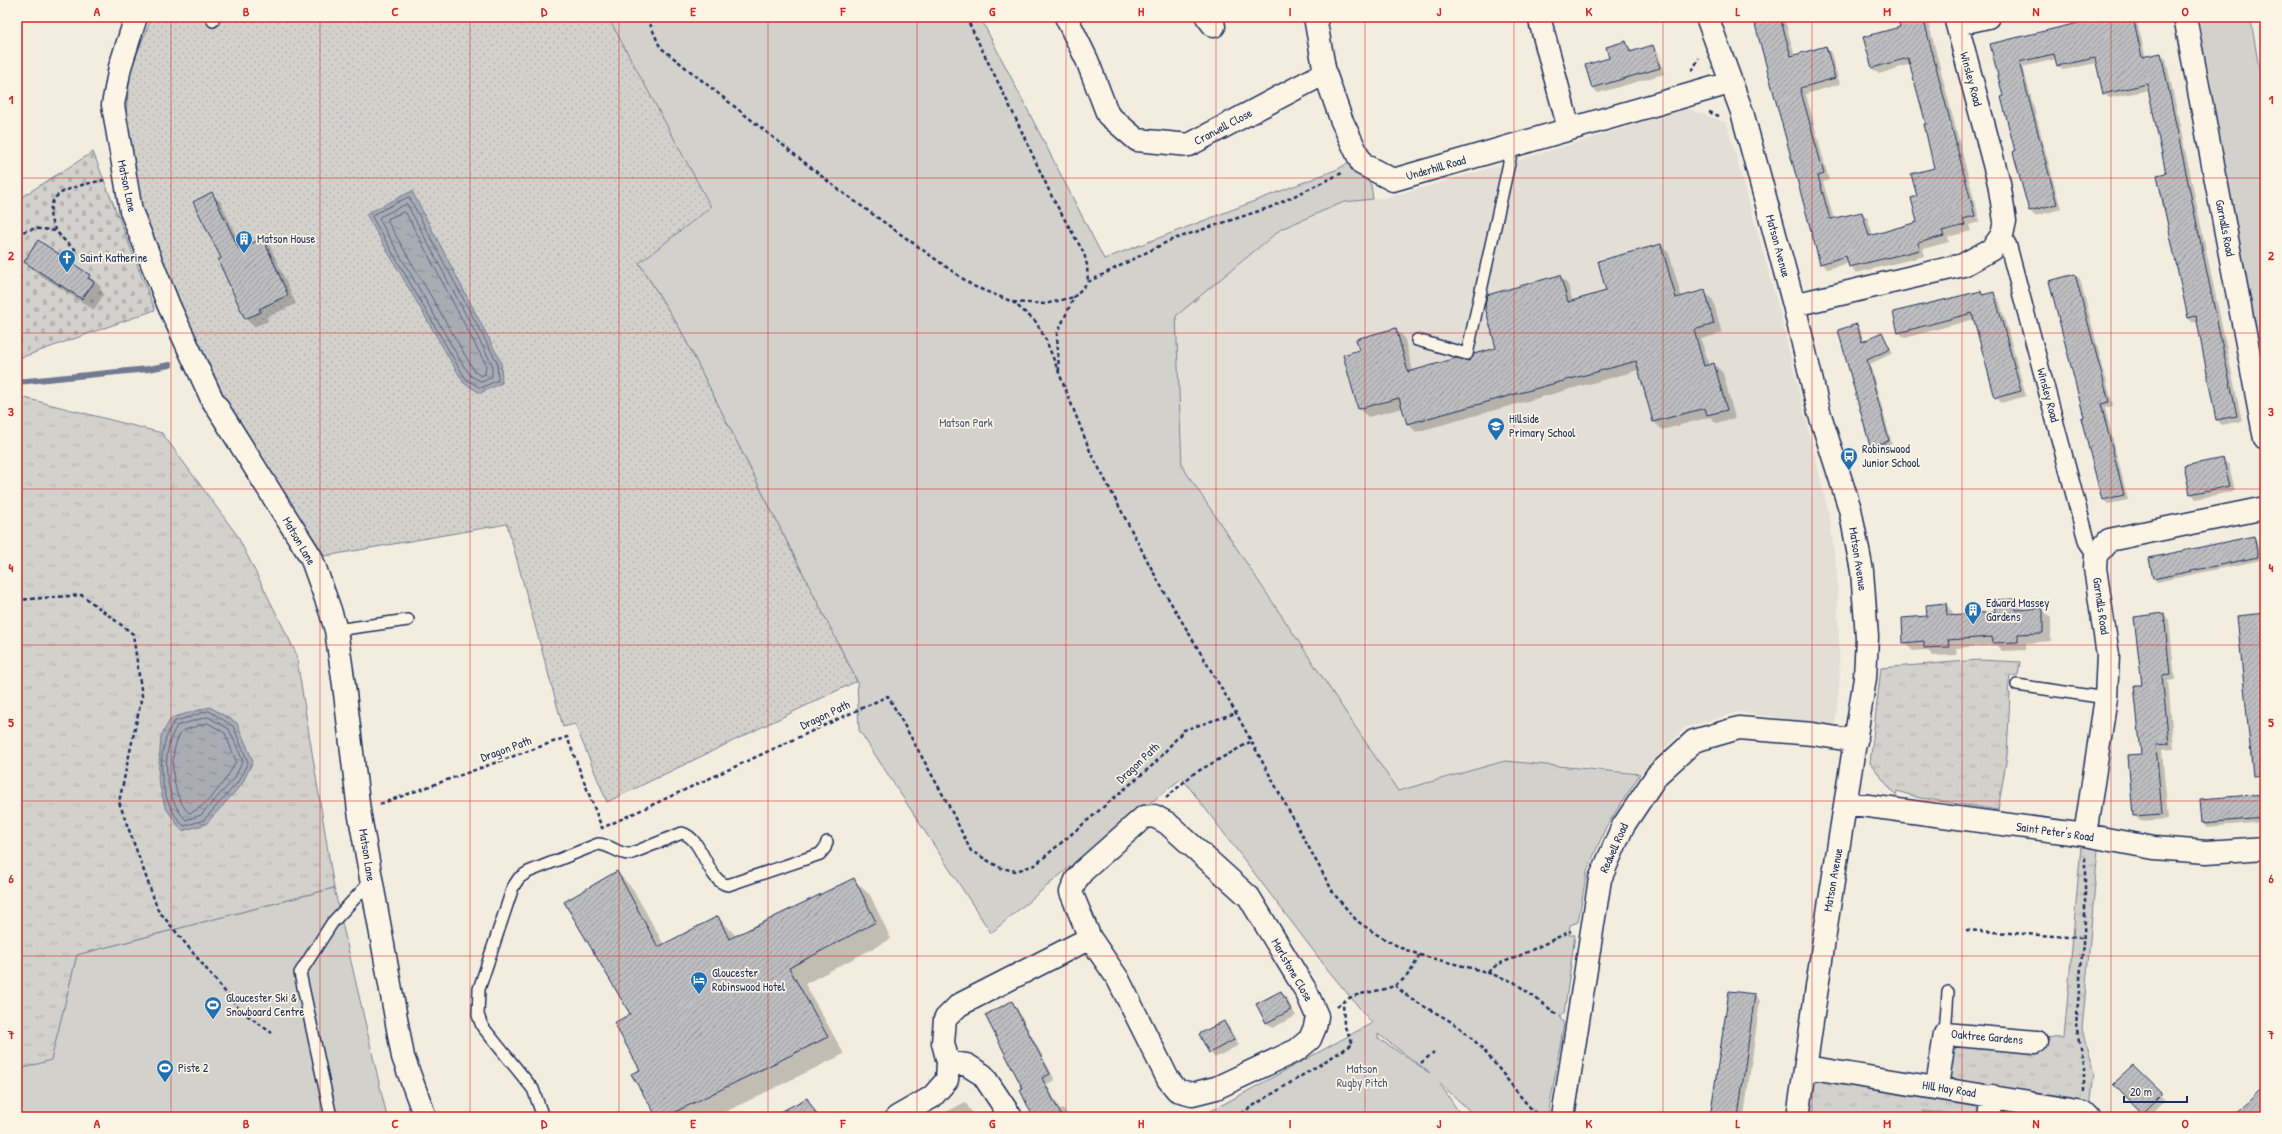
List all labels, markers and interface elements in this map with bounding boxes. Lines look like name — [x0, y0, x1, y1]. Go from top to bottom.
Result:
text: A — [94, 2, 101, 20]
text: B — [243, 2, 250, 20]
text: C — [391, 2, 399, 20]
text: D — [541, 2, 548, 20]
text: E — [690, 2, 696, 20]
text: F — [840, 2, 847, 20]
text: G — [989, 2, 996, 20]
text: H — [1138, 2, 1144, 20]
text: I — [1288, 2, 1292, 20]
text: J — [1437, 2, 1442, 20]
text: K — [1586, 2, 1593, 20]
text: L — [1736, 2, 1741, 20]
text: M — [1883, 2, 1891, 20]
text: N — [2033, 2, 2040, 20]
text: O — [2181, 2, 2189, 20]
street label: Winsley Road — [1956, 50, 1987, 108]
text: 1 — [9, 90, 14, 108]
text: 1 — [2269, 90, 2274, 108]
street label: Cranwell Close — [1191, 104, 1255, 149]
street label: Underhill Road — [1404, 151, 1468, 184]
street label: Matson Lane — [114, 158, 141, 214]
street label: Garnalls Road — [2212, 198, 2239, 258]
street label: Matson Avenue — [1762, 213, 1795, 279]
building icon: Matson House — [234, 229, 254, 254]
place label: Matson House — [257, 230, 315, 247]
text: 2 — [8, 246, 15, 264]
text: 2 — [2268, 246, 2275, 264]
church icon: Saint Katherine — [57, 248, 77, 273]
place label: Saint Katherine — [80, 249, 148, 266]
street label: Winsley Road — [2033, 366, 2064, 424]
text: 3 — [8, 402, 14, 420]
text: 3 — [2268, 402, 2274, 420]
place label: Hillside Primary School — [1509, 410, 1576, 441]
park label: Matson Park — [939, 414, 993, 431]
school or university icon: Hillside Primary School — [1486, 416, 1506, 441]
place label: Robinswood Junior School — [1862, 440, 1920, 471]
bus stop icon: Robinswood Junior School — [1839, 446, 1859, 471]
street label: Matson Lane — [279, 514, 320, 568]
street label: Matson Avenue — [1845, 526, 1872, 592]
text: 4 — [9, 558, 14, 576]
text: 4 — [2269, 558, 2274, 576]
street label: Garnalls Road — [2089, 576, 2114, 636]
place label: Edward Massey Gardens — [1986, 594, 2049, 625]
building icon: Edward Massey Gardens — [1963, 600, 1983, 625]
street label: Dragon Path — [797, 696, 852, 733]
text: 5 — [8, 713, 14, 731]
text: 5 — [2268, 713, 2274, 731]
street label: Dragon Path — [478, 731, 534, 766]
street label: Dragon Path — [1112, 738, 1163, 787]
street label: Saint Peter's Road — [2015, 818, 2095, 845]
street label: Redwell Road — [1595, 820, 1632, 875]
street label: Matson Lane — [355, 827, 380, 883]
street label: Matson Avenue — [1819, 847, 1846, 913]
text: 6 — [8, 869, 14, 887]
text: 6 — [2268, 869, 2274, 887]
street label: Marlstone Close — [1268, 935, 1317, 1005]
place label: Gloucester Robinswood Hotel — [712, 964, 786, 995]
hotel icon: Gloucester Robinswood Hotel — [689, 970, 709, 995]
place label: Gloucester Ski & Snowboard Centre — [226, 989, 304, 1020]
sports icon: Gloucester Ski & Snowboard Centre — [203, 995, 223, 1020]
text: 7 — [7, 1025, 15, 1043]
street label: Oaktree Gardens — [1950, 1025, 2024, 1048]
text: 7 — [2267, 1025, 2275, 1043]
sports icon: Piste 2 — [155, 1058, 175, 1083]
place label: Piste 2 — [178, 1059, 209, 1076]
park label: Matson Rugby Pitch — [1337, 1060, 1387, 1091]
street label: Hill Hay Road — [1921, 1076, 1977, 1101]
scale bar — [2124, 1078, 2187, 1104]
text: 20 m — [2130, 1083, 2152, 1100]
text: A — [94, 1114, 101, 1132]
text: B — [243, 1114, 250, 1132]
text: C — [391, 1114, 399, 1132]
text: D — [541, 1114, 548, 1132]
text: E — [690, 1114, 696, 1132]
text: F — [840, 1114, 847, 1132]
text: G — [989, 1114, 996, 1132]
text: H — [1138, 1114, 1144, 1132]
text: I — [1288, 1114, 1292, 1132]
text: J — [1437, 1114, 1442, 1132]
text: K — [1586, 1114, 1593, 1132]
text: L — [1736, 1114, 1741, 1132]
text: M — [1883, 1114, 1891, 1132]
text: N — [2033, 1114, 2040, 1132]
text: O — [2181, 1114, 2189, 1132]

